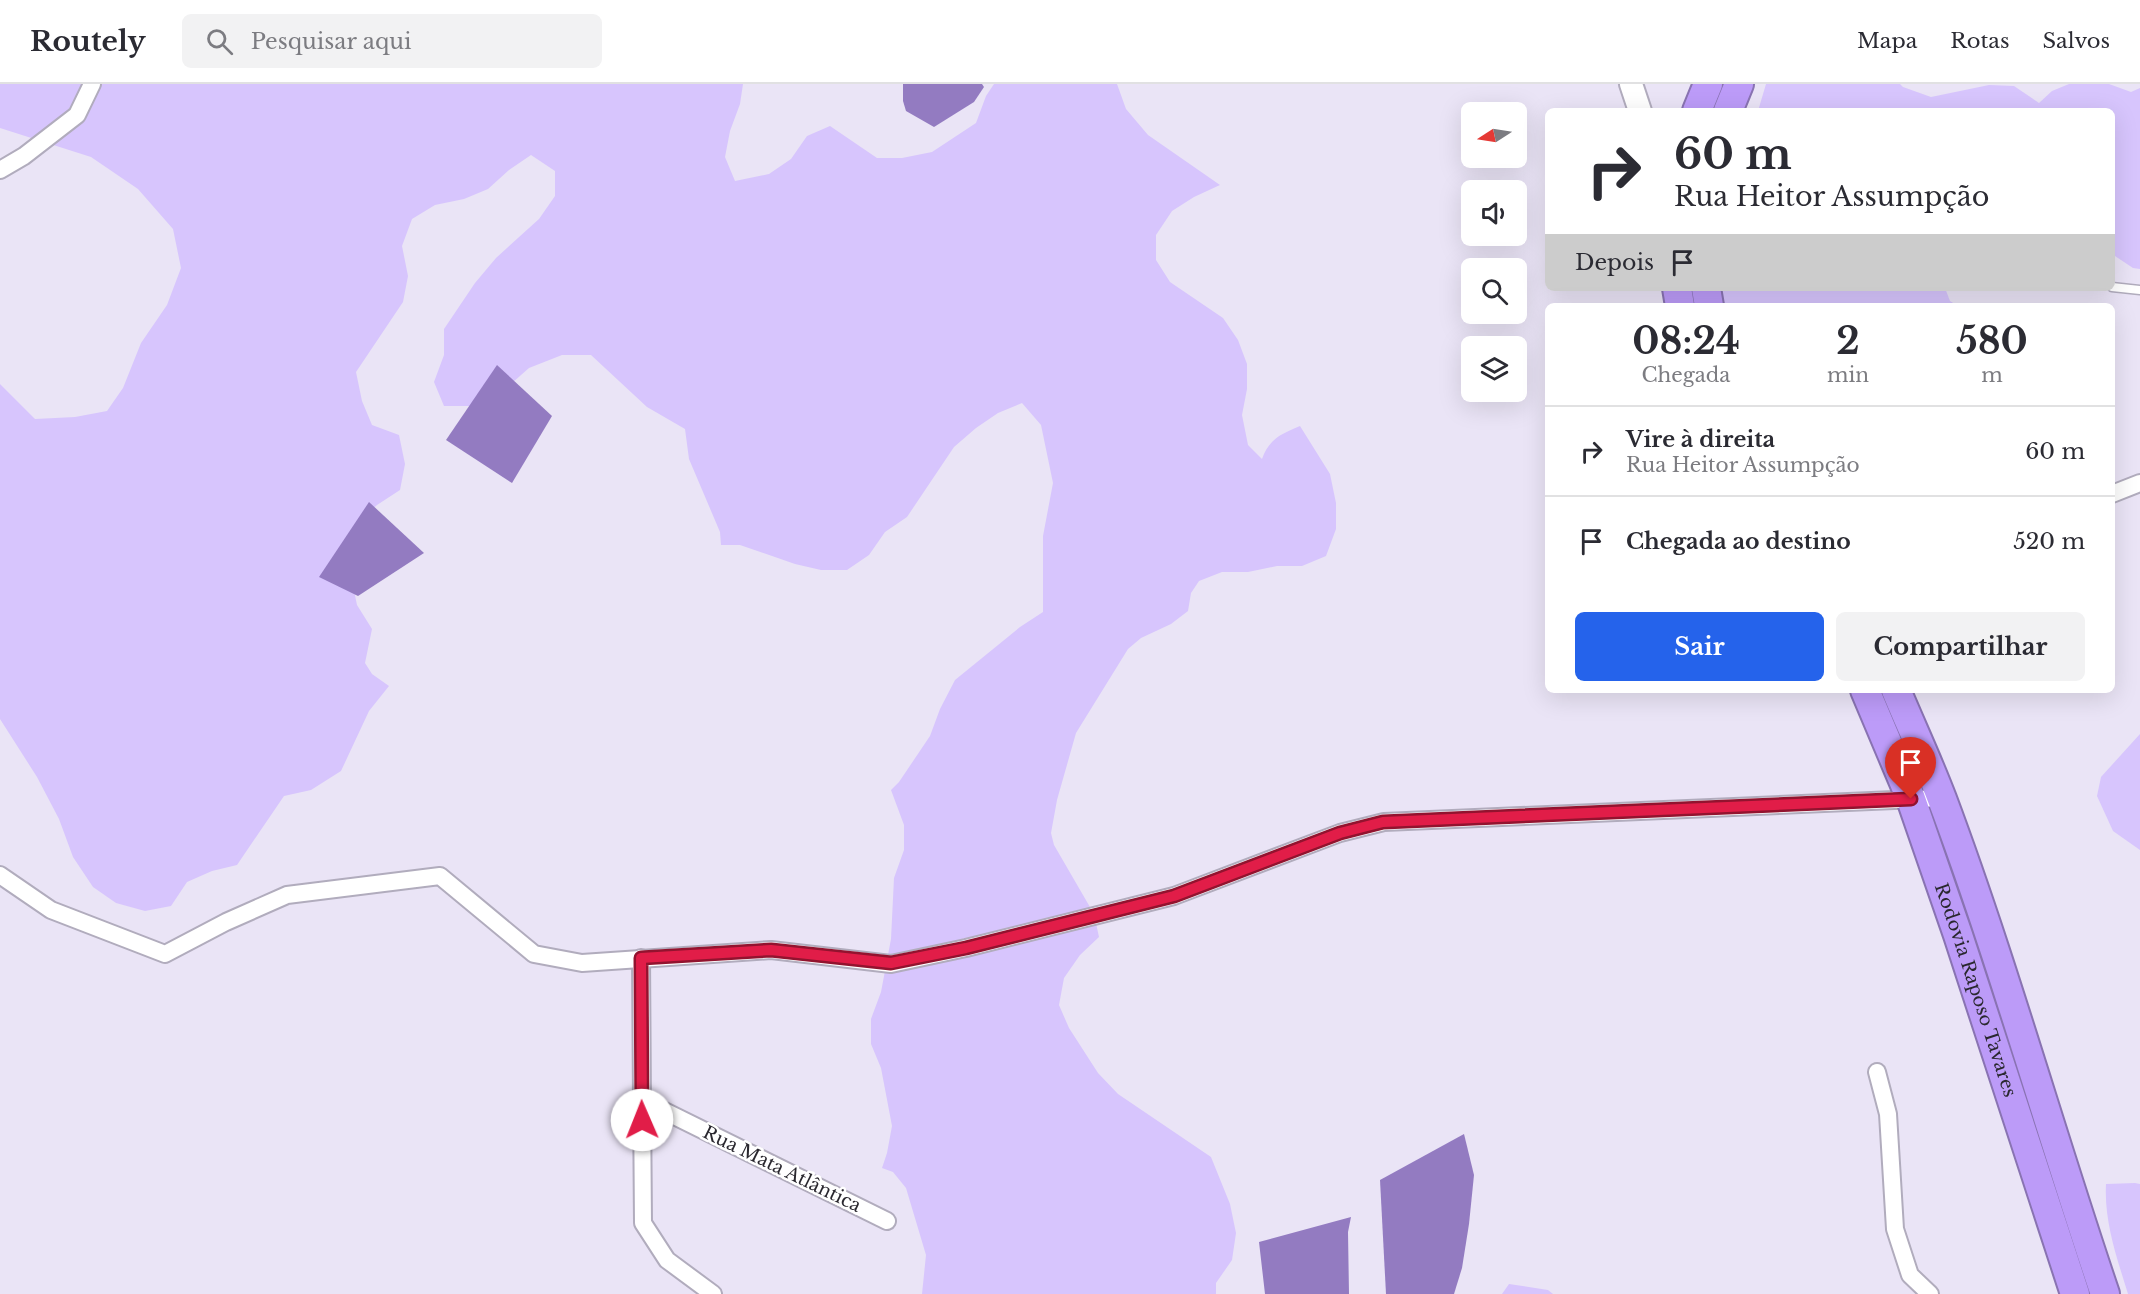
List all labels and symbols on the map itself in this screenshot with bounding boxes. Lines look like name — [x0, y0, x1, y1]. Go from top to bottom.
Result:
north arrow — [1461, 102, 1527, 168]
pin — [1885, 737, 1936, 799]
street label: Rodovia Raposo Tavares — [1930, 880, 2021, 1100]
position arrow — [610, 1088, 674, 1152]
street label: Rua Mata Atlântica — [699, 1121, 865, 1217]

